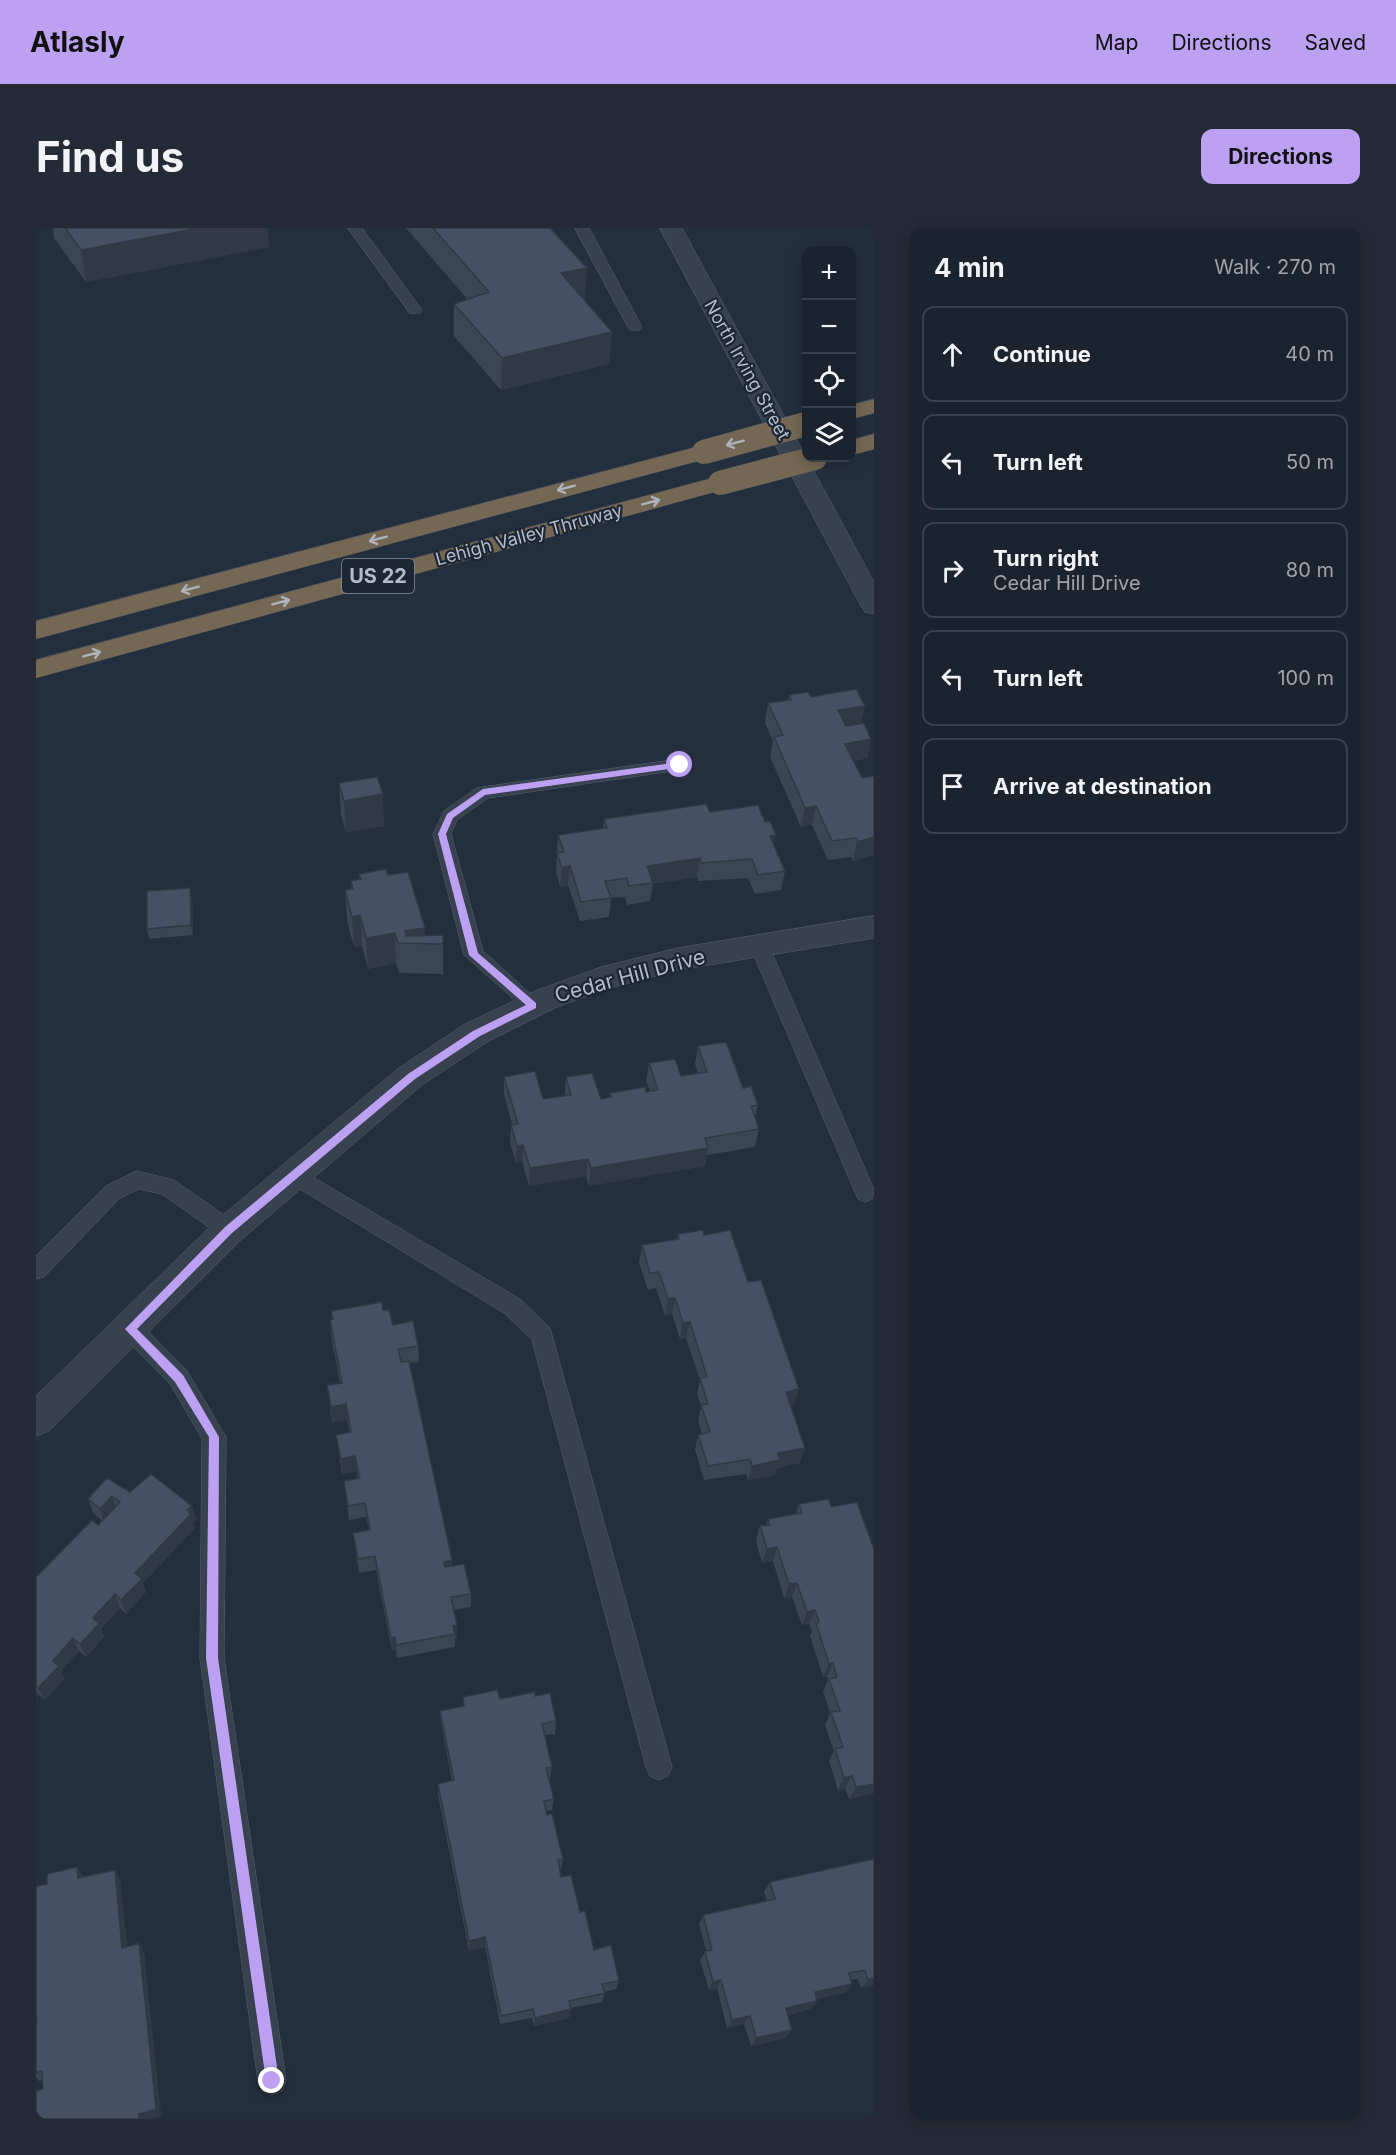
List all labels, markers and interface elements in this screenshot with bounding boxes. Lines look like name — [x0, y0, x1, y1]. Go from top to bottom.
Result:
text: Atlasly — [30, 25, 125, 59]
text: Map — [1095, 30, 1138, 55]
text: Directions — [1171, 30, 1272, 55]
text: Saved — [1305, 30, 1366, 55]
button: Directions — [1201, 129, 1360, 184]
text: Find us — [36, 131, 184, 182]
map controls — [802, 246, 856, 462]
button: + — [802, 246, 856, 300]
text: 4 min — [934, 252, 1005, 283]
text: Walk · 270 m — [1214, 255, 1336, 279]
street label: North Irving Street — [700, 296, 795, 444]
button: − — [802, 300, 856, 354]
icon: ahead — [936, 338, 969, 371]
text: Continue — [993, 341, 1091, 367]
text: 40 m — [1285, 342, 1334, 366]
button: locate — [802, 354, 856, 408]
button: layers — [802, 408, 856, 462]
one-way arrow — [726, 438, 745, 450]
icon: left — [936, 446, 969, 479]
text: Turn left — [993, 449, 1083, 475]
text: 50 m — [1286, 450, 1334, 474]
one-way arrow — [557, 483, 576, 495]
one-way arrow — [641, 495, 660, 507]
street label: Lehigh Valley Thruway — [433, 499, 625, 570]
one-way arrow — [369, 533, 388, 545]
text: Turn right — [993, 545, 1099, 571]
icon: right — [936, 554, 969, 587]
text: 80 m — [1286, 558, 1334, 582]
road number: US 22 — [342, 559, 414, 593]
text: Cedar Hill Drive — [993, 571, 1141, 595]
one-way arrow — [181, 584, 200, 595]
one-way arrow — [271, 596, 290, 608]
one-way arrow — [83, 647, 102, 659]
icon: left — [936, 662, 969, 695]
text: Turn left — [993, 665, 1083, 691]
text: 100 m — [1277, 666, 1334, 690]
route start — [666, 751, 692, 777]
icon: arrive — [936, 770, 969, 803]
text: Arrive at destination — [993, 773, 1212, 799]
street label: Cedar Hill Drive — [552, 943, 708, 1008]
route end — [258, 2067, 284, 2093]

